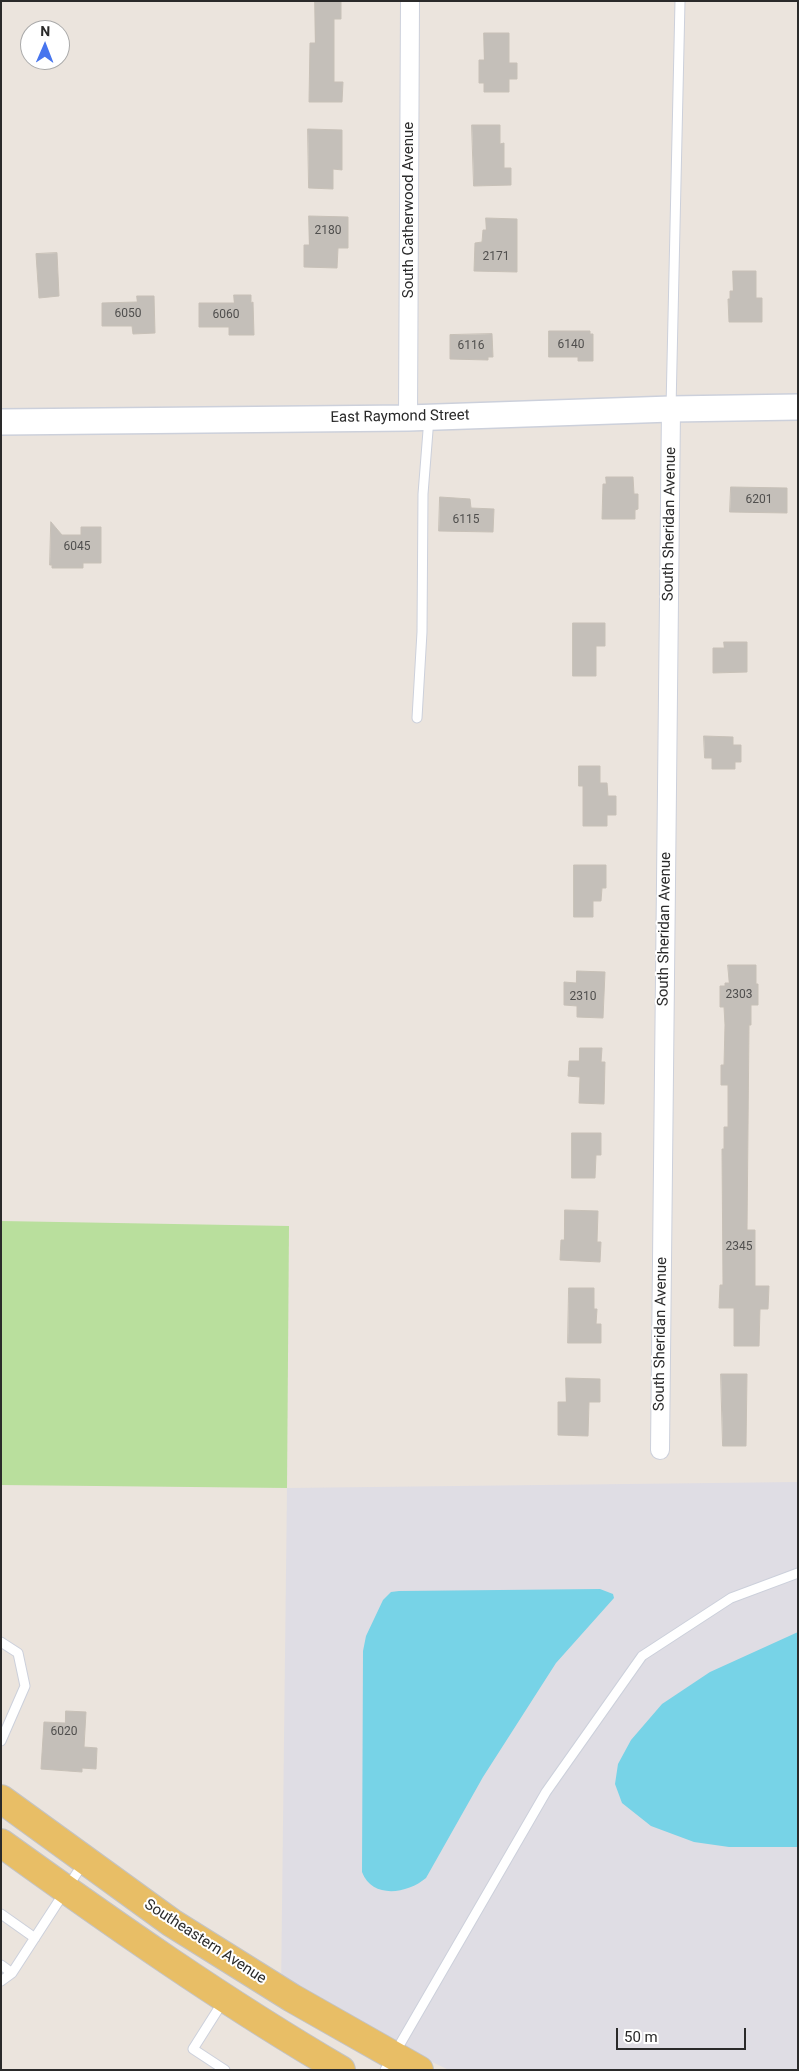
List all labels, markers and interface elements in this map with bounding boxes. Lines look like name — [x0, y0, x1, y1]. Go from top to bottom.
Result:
north arrow — [20, 20, 70, 70]
text: N — [40, 23, 50, 39]
street label: South Catherwood Avenue — [400, 122, 418, 298]
house number: 2180 — [315, 224, 341, 238]
house number: 2171 — [483, 250, 509, 264]
house number: 6050 — [115, 307, 141, 321]
house number: 6060 — [213, 308, 239, 322]
house number: 6140 — [558, 338, 584, 352]
house number: 6116 — [458, 339, 484, 353]
street label: East Raymond Street — [330, 407, 470, 427]
street label: South Sheridan Avenue — [660, 447, 680, 601]
house number: 6201 — [746, 493, 772, 507]
house number: 6115 — [453, 513, 479, 527]
house number: 6045 — [64, 540, 90, 554]
street label: South Sheridan Avenue — [655, 852, 675, 1006]
house number: 2303 — [726, 988, 752, 1002]
house number: 2310 — [570, 990, 596, 1004]
house number: 2345 — [726, 1240, 752, 1254]
street label: South Sheridan Avenue — [651, 1257, 671, 1411]
house number: 6020 — [51, 1725, 77, 1739]
street label: Southeastern Avenue — [141, 1896, 269, 1988]
scale bar — [619, 2018, 749, 2050]
text: 50 m — [624, 2028, 658, 2046]

